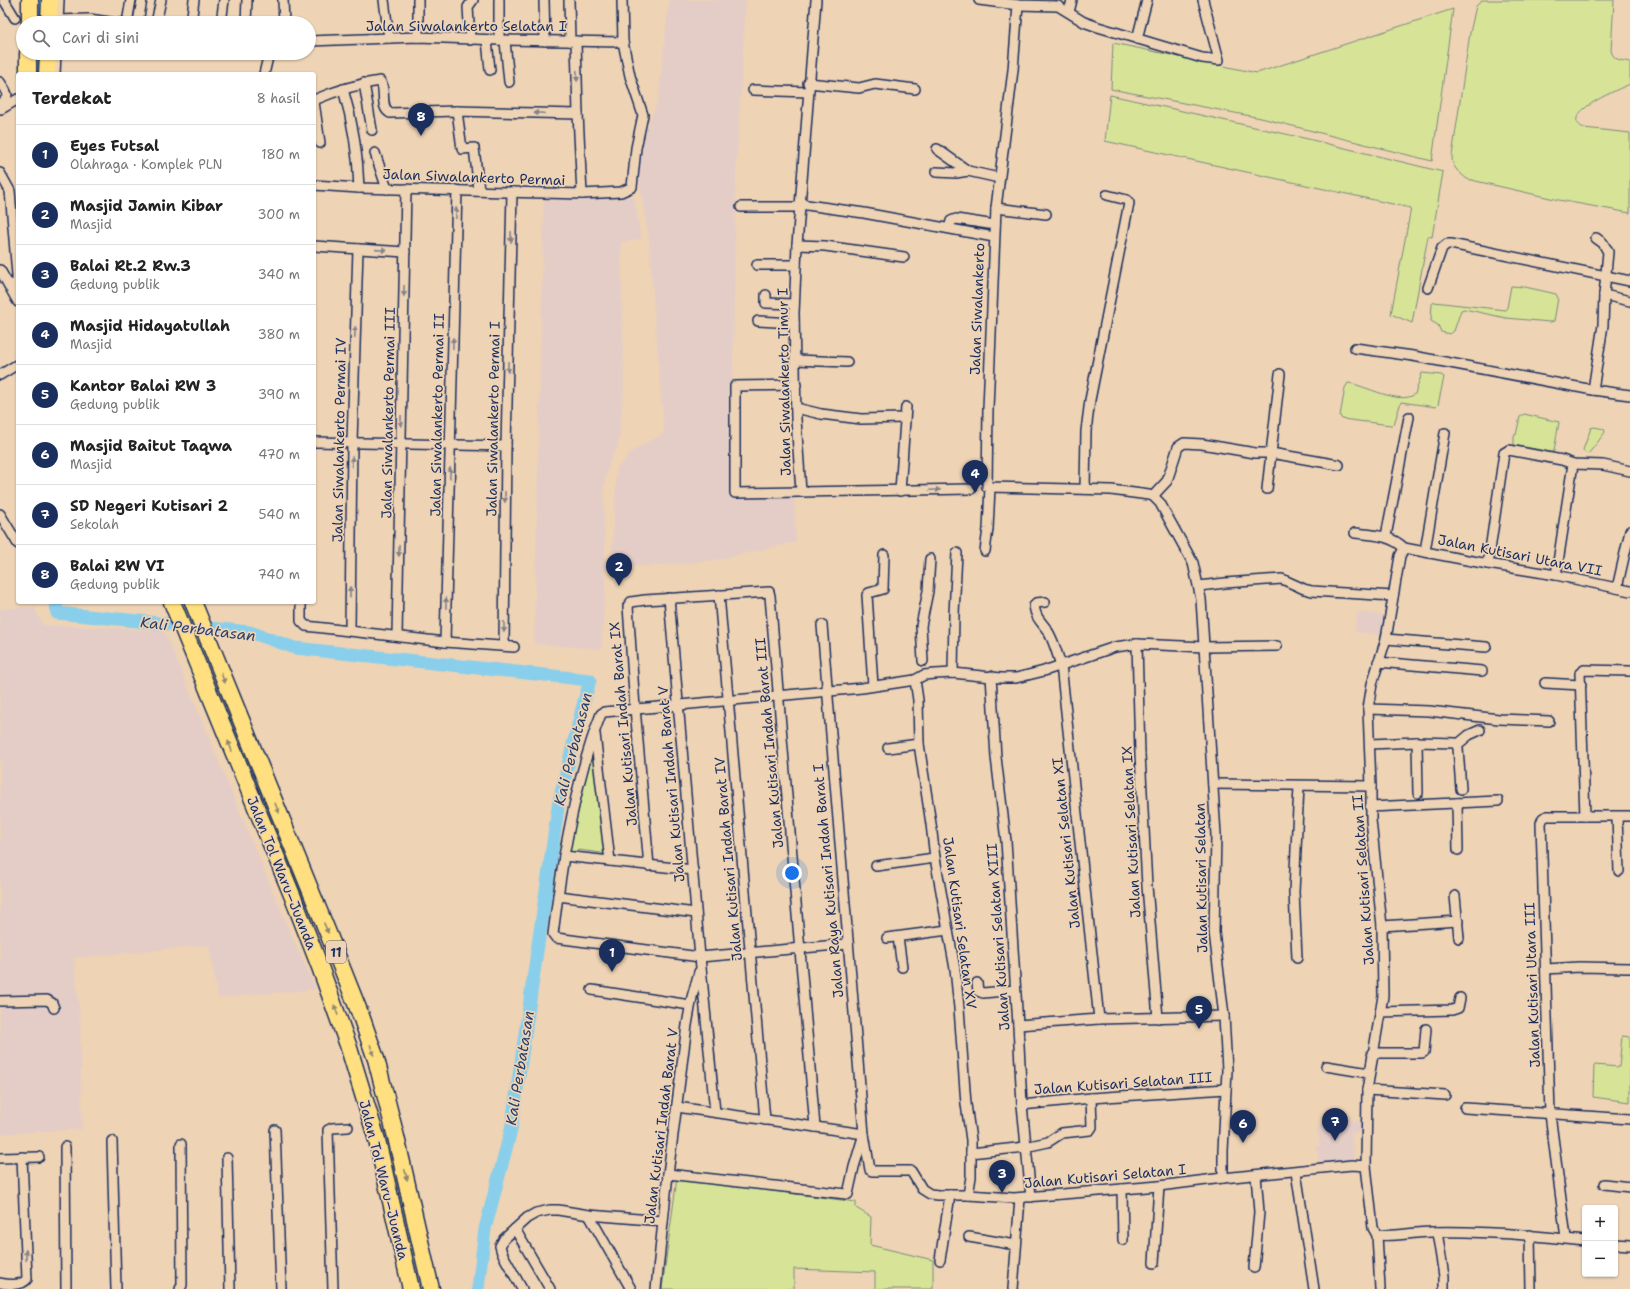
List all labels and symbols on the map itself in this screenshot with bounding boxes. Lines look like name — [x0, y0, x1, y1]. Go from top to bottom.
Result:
street label: Jalan Siwalankerto Selatan I — [366, 17, 567, 35]
one-way arrow — [574, 70, 580, 83]
pin: 8 — [408, 103, 434, 136]
one-way arrow — [532, 110, 545, 116]
street label: Jalan Siwalankerto Permai — [382, 165, 566, 189]
one-way arrow — [453, 206, 459, 219]
one-way arrow — [508, 231, 514, 244]
street label: Jalan Siwalankerto — [966, 243, 988, 375]
one-way arrow — [375, 247, 387, 254]
one-way arrow — [401, 285, 407, 298]
street label: Jalan Siwalankerto Timur I — [773, 287, 795, 476]
street label: Jalan Siwalankerto Permai III — [377, 307, 399, 519]
street label: Jalan Siwalankerto Permai II — [426, 313, 448, 517]
street label: Jalan Siwalankerto Permai I — [482, 321, 504, 517]
one-way arrow — [352, 325, 358, 338]
one-way arrow — [450, 336, 456, 349]
street label: Jalan Siwalankerto Permai IV — [328, 337, 350, 543]
one-way arrow — [505, 361, 511, 374]
one-way arrow — [398, 415, 405, 427]
one-way arrow — [349, 455, 355, 468]
pin: 4 — [962, 460, 988, 493]
one-way arrow — [446, 467, 453, 479]
one-way arrow — [929, 487, 942, 493]
one-way arrow — [502, 491, 509, 503]
street label: Jalan Kutisari Utara VII — [1436, 530, 1604, 580]
one-way arrow — [396, 545, 402, 558]
pin: 2 — [606, 553, 632, 586]
one-way arrow — [347, 585, 353, 598]
one-way arrow — [443, 597, 450, 609]
water label: Kali Perbatasan — [139, 612, 257, 646]
one-way arrow — [501, 621, 507, 634]
street label: Jalan Kutisari Indah Barat IX — [605, 621, 641, 827]
street label: Jalan Kutisari Indah Barat III — [751, 637, 787, 849]
one-way arrow — [221, 672, 227, 684]
street label: Jalan Kutisari Indah Barat V — [653, 684, 689, 883]
water label: Kali Perbatasan — [549, 690, 597, 808]
one-way arrow — [227, 740, 233, 752]
street label: Jalan Kutisari Selatan IX — [1118, 746, 1144, 918]
street label: Jalan Kutisari Indah Barat IV — [710, 756, 746, 962]
street label: Jalan Kutisari Selatan XI — [1048, 756, 1084, 929]
street label: Jalan Raya Kutisari Indah Barat I — [809, 763, 847, 999]
street label: Jalan Tol Waru–Juanda — [243, 794, 321, 953]
street label: Jalan Kutisari Selatan II — [1348, 794, 1378, 966]
street label: Jalan Kutisari Selatan — [1191, 802, 1211, 953]
one-way arrow — [274, 803, 280, 815]
street label: Jalan Kutisari Selatan XV — [939, 836, 981, 1011]
street label: Jalan Kutisari Selatan XIII — [982, 842, 1014, 1031]
your location — [782, 863, 802, 883]
street label: Jalan Kutisari Utara III — [1520, 902, 1544, 1068]
one-way arrow — [323, 923, 329, 934]
pin: 1 — [599, 939, 625, 972]
road number: 11 — [326, 941, 346, 963]
pin: 5 — [1186, 996, 1212, 1029]
one-way arrow — [332, 1003, 338, 1015]
water label: Kali Perbatasan — [501, 1009, 539, 1127]
street label: Jalan Kutisari Indah Barat V — [640, 1026, 682, 1225]
one-way arrow — [369, 1044, 375, 1056]
street label: Jalan Kutisari Selatan III — [1033, 1068, 1213, 1098]
street label: Jalan Tol Waru–Juanda — [355, 1098, 413, 1262]
pin: 7 — [1322, 1108, 1348, 1141]
pin: 6 — [1230, 1110, 1256, 1143]
pin: 3 — [989, 1160, 1015, 1193]
street label: Jalan Kutisari Selatan I — [1023, 1160, 1187, 1192]
one-way arrow — [403, 1169, 409, 1181]
one-way arrow — [23, 1249, 30, 1261]

